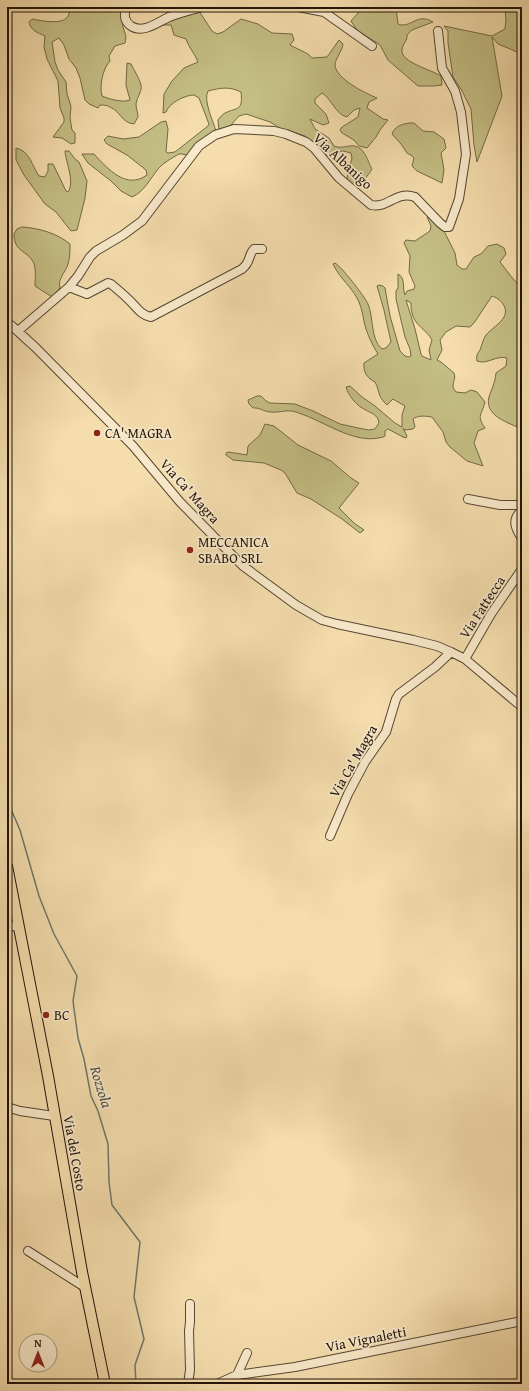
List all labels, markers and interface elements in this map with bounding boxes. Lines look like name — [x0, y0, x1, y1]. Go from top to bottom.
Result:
street label: Via Albanigo — [309, 128, 377, 194]
place label: CA' MAGRA — [105, 423, 172, 443]
marker: CA' MAGRA — [92, 428, 102, 438]
street label: Via Ca' Magra — [155, 454, 225, 528]
place label: MECCANICA SBABO SRL — [198, 532, 270, 568]
marker: MECCANICA SBABO SRL — [185, 545, 195, 555]
street label: Via Fattecca — [454, 571, 510, 642]
street label: Via Ca' Magra — [324, 721, 382, 801]
place label: BC — [54, 1005, 70, 1025]
marker: BC — [41, 1010, 51, 1020]
water label: Rozzola — [85, 1062, 118, 1111]
street label: Via del Costo — [59, 1114, 91, 1192]
street label: Via Vignaletti — [324, 1321, 408, 1357]
north arrow — [18, 1333, 58, 1373]
text: N — [34, 1335, 42, 1351]

